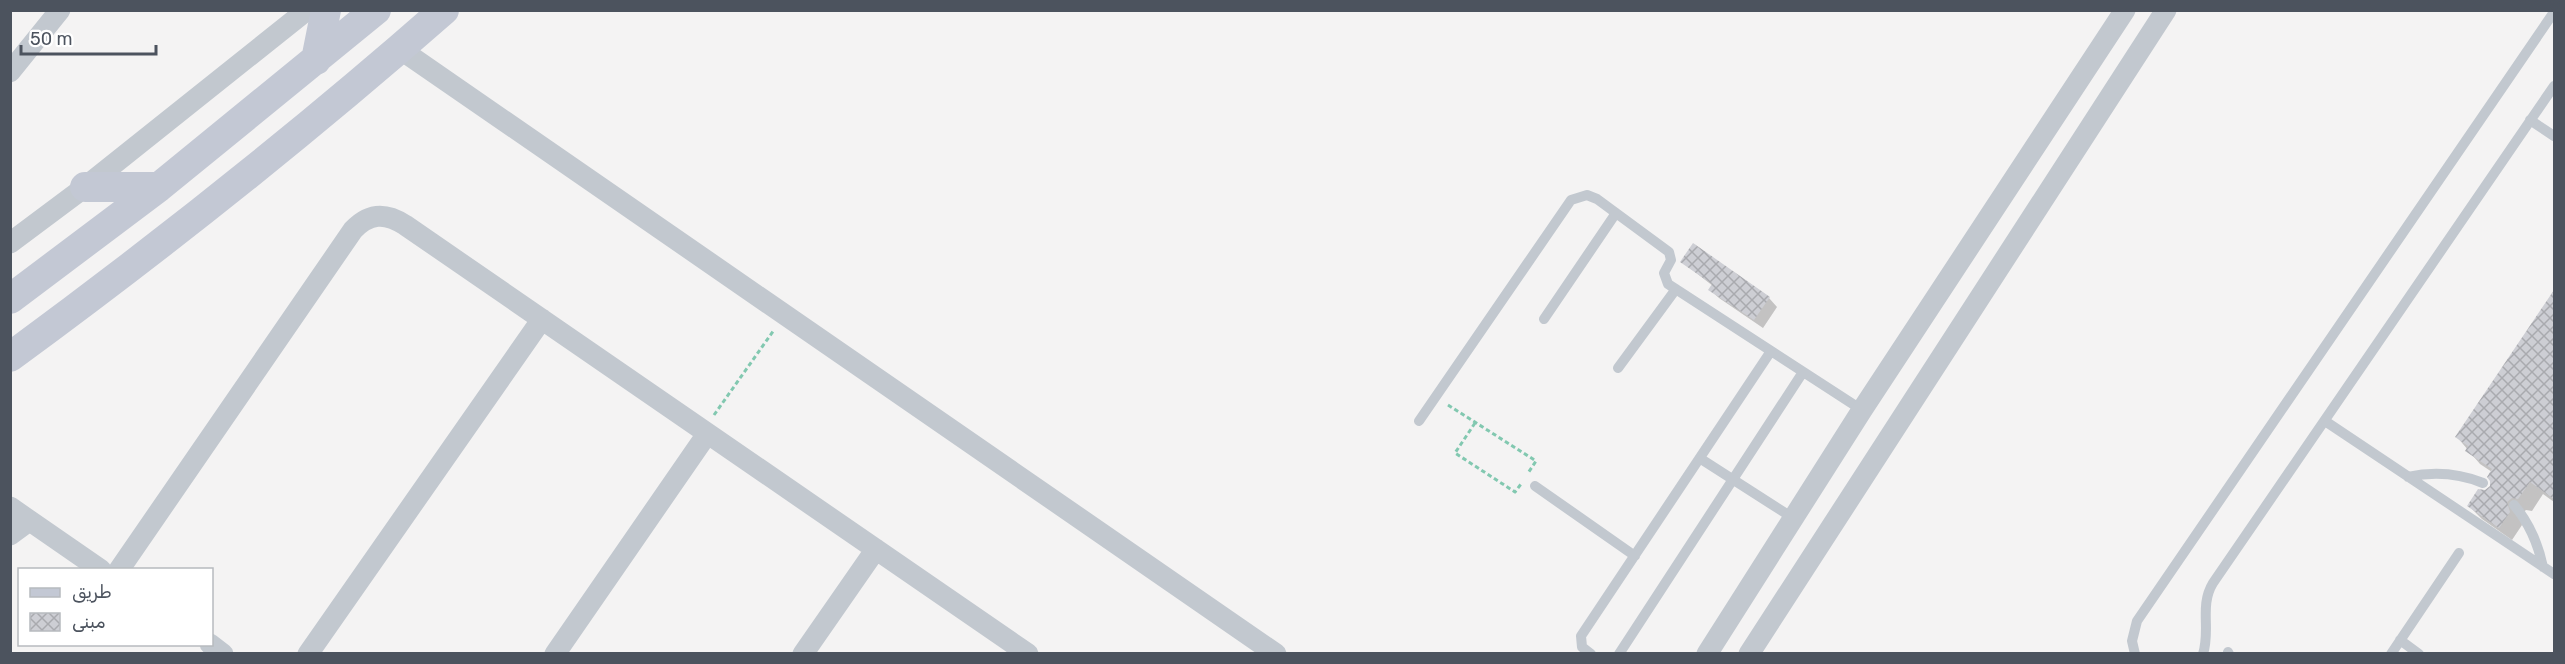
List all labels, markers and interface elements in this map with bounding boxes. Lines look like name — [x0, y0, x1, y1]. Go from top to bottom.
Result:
scale bar — [21, 18, 156, 56]
text: 50 m — [30, 28, 73, 50]
legend — [18, 568, 213, 646]
text: طريق — [72, 581, 112, 603]
text: مبنى — [72, 611, 106, 633]

